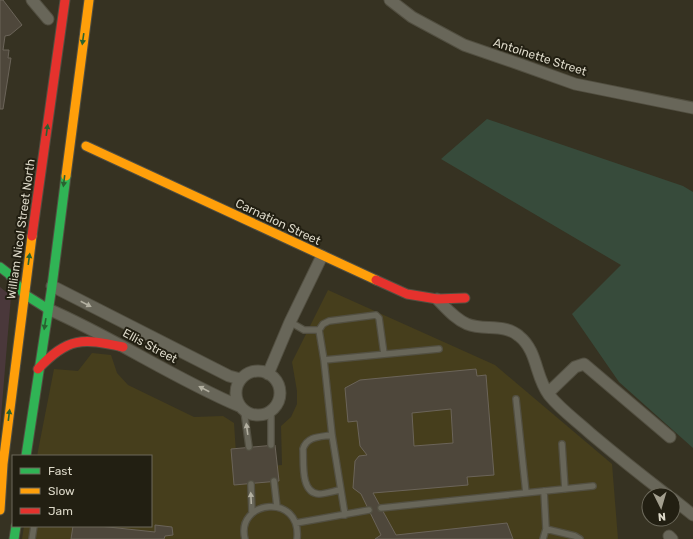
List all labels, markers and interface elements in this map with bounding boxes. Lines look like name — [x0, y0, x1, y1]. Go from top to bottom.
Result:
one-way arrow — [80, 33, 86, 45]
street label: Antoinette Street — [492, 35, 589, 79]
one-way arrow — [44, 124, 50, 136]
street label: William Nicol Street North — [4, 158, 38, 300]
one-way arrow — [61, 175, 68, 187]
street label: Carnation Street — [233, 196, 323, 248]
one-way arrow — [26, 252, 32, 265]
one-way arrow — [80, 300, 92, 307]
one-way arrow — [42, 318, 48, 330]
street label: Ellis Street — [120, 326, 180, 366]
one-way arrow — [198, 386, 210, 392]
one-way arrow — [6, 409, 12, 421]
one-way arrow — [244, 423, 250, 435]
legend — [12, 455, 152, 527]
text: Fast — [48, 464, 72, 478]
text: Slow — [48, 484, 75, 498]
north arrow — [641, 487, 681, 527]
one-way arrow — [248, 492, 255, 504]
text: Jam — [48, 504, 73, 518]
text: N — [657, 510, 666, 523]

